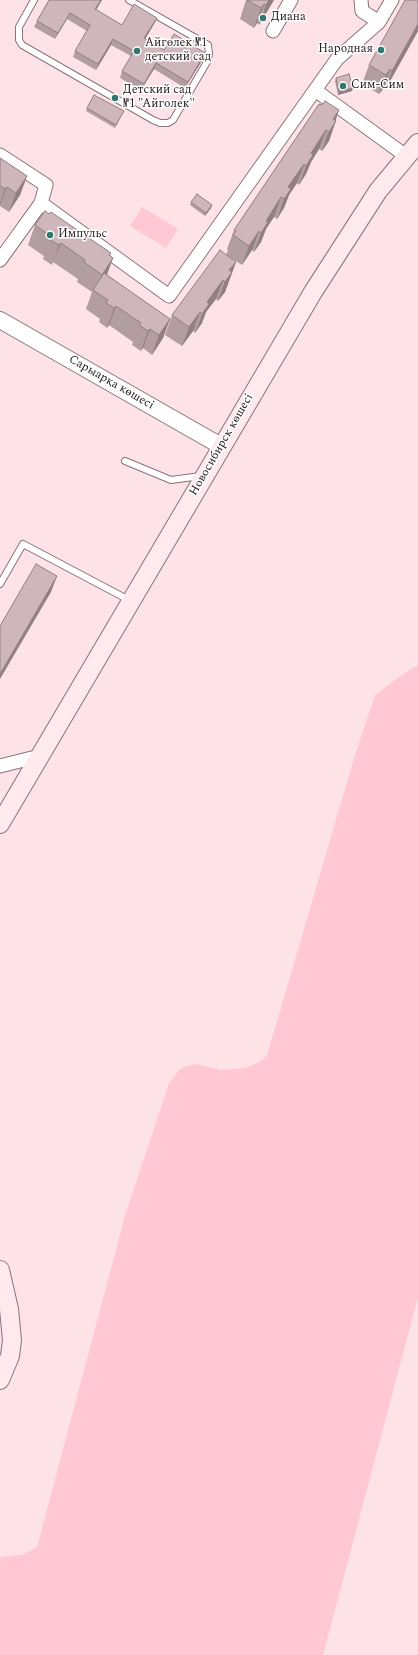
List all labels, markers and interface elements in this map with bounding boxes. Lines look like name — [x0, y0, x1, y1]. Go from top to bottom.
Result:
place label: Диана — [271, 11, 306, 25]
marker: Диана — [258, 13, 268, 23]
place label: Айгөлек №1 детский сад — [145, 37, 211, 65]
place label: Народная — [318, 43, 373, 57]
marker: Народная — [376, 45, 386, 55]
marker: Айгөлек №1 детский сад — [132, 46, 142, 56]
place label: Сим-Сим — [351, 79, 404, 93]
marker: Сим-Сим — [338, 81, 348, 91]
place label: Детский сад №1 "Айголек" — [123, 84, 195, 112]
marker: Детский сад №1 "Айголек" — [110, 93, 120, 103]
place label: Импульс — [58, 228, 107, 242]
marker: Импульс — [45, 230, 55, 240]
street label: Сарыарқа көшесі — [66, 353, 156, 413]
street label: Новосибирск көшесі — [187, 391, 257, 499]

